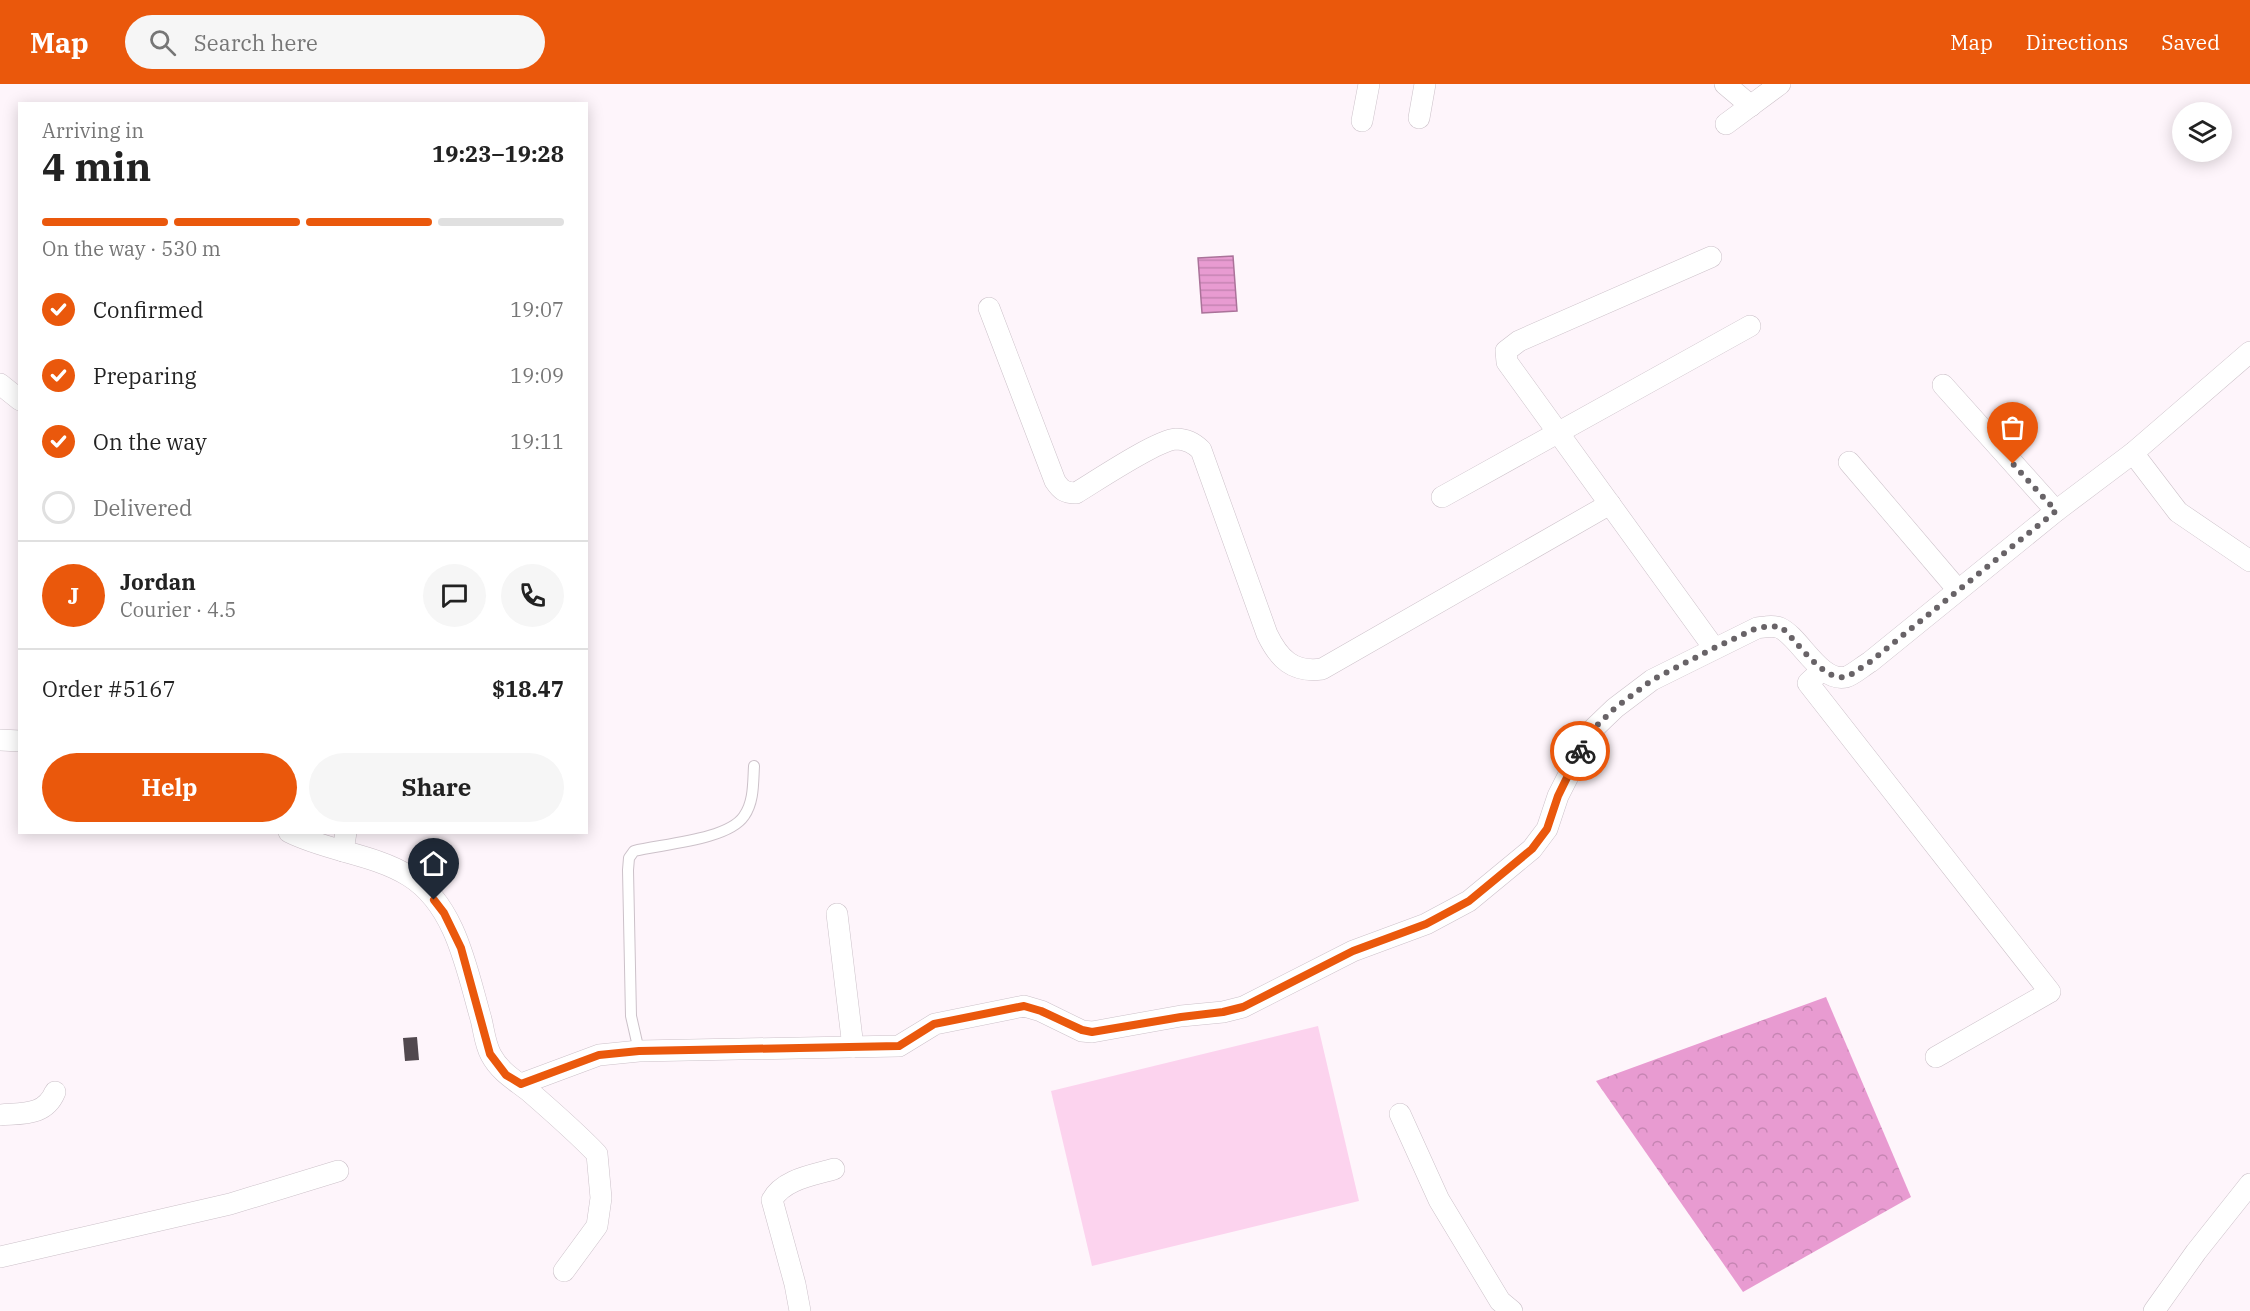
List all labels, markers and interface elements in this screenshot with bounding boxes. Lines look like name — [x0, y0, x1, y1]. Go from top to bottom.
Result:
search box — [125, 15, 545, 69]
text: Map — [30, 24, 89, 61]
icon: search — [146, 26, 179, 59]
text: Search here — [194, 28, 318, 57]
text: Map — [1950, 28, 1993, 56]
text: Directions — [2026, 28, 2128, 56]
text: Saved — [2161, 28, 2220, 56]
map controls — [2172, 102, 2232, 162]
button: layers — [2172, 102, 2232, 162]
text: Arriving in — [42, 117, 144, 144]
text: 19:23–19:28 — [432, 139, 564, 168]
text: 4 min — [42, 141, 151, 192]
text: On the way · 530 m — [42, 235, 221, 262]
icon: check — [42, 293, 75, 326]
text: Confirmed — [93, 295, 204, 324]
text: 19:07 — [510, 296, 564, 323]
icon: check — [42, 359, 75, 392]
text: Preparing — [93, 361, 197, 390]
text: 19:09 — [510, 362, 564, 389]
pin — [1987, 402, 2038, 464]
icon: bag — [1996, 411, 2029, 444]
icon: check — [42, 425, 75, 458]
text: On the way — [93, 427, 207, 456]
text: 19:11 — [510, 428, 564, 455]
text: Delivered — [93, 493, 192, 522]
button: chat — [423, 564, 486, 627]
button: phone — [501, 564, 564, 627]
text: Jordan — [120, 567, 196, 596]
text: J — [68, 581, 79, 610]
text: Courier · 4.5 — [120, 596, 236, 623]
text: Order #5167 — [42, 674, 176, 703]
text: $18.47 — [492, 674, 564, 703]
courier — [1550, 721, 1610, 781]
icon: bike — [1564, 735, 1597, 768]
button: Help — [42, 753, 297, 822]
button: Share — [309, 753, 564, 822]
pin — [408, 838, 459, 900]
icon: home — [417, 847, 450, 880]

